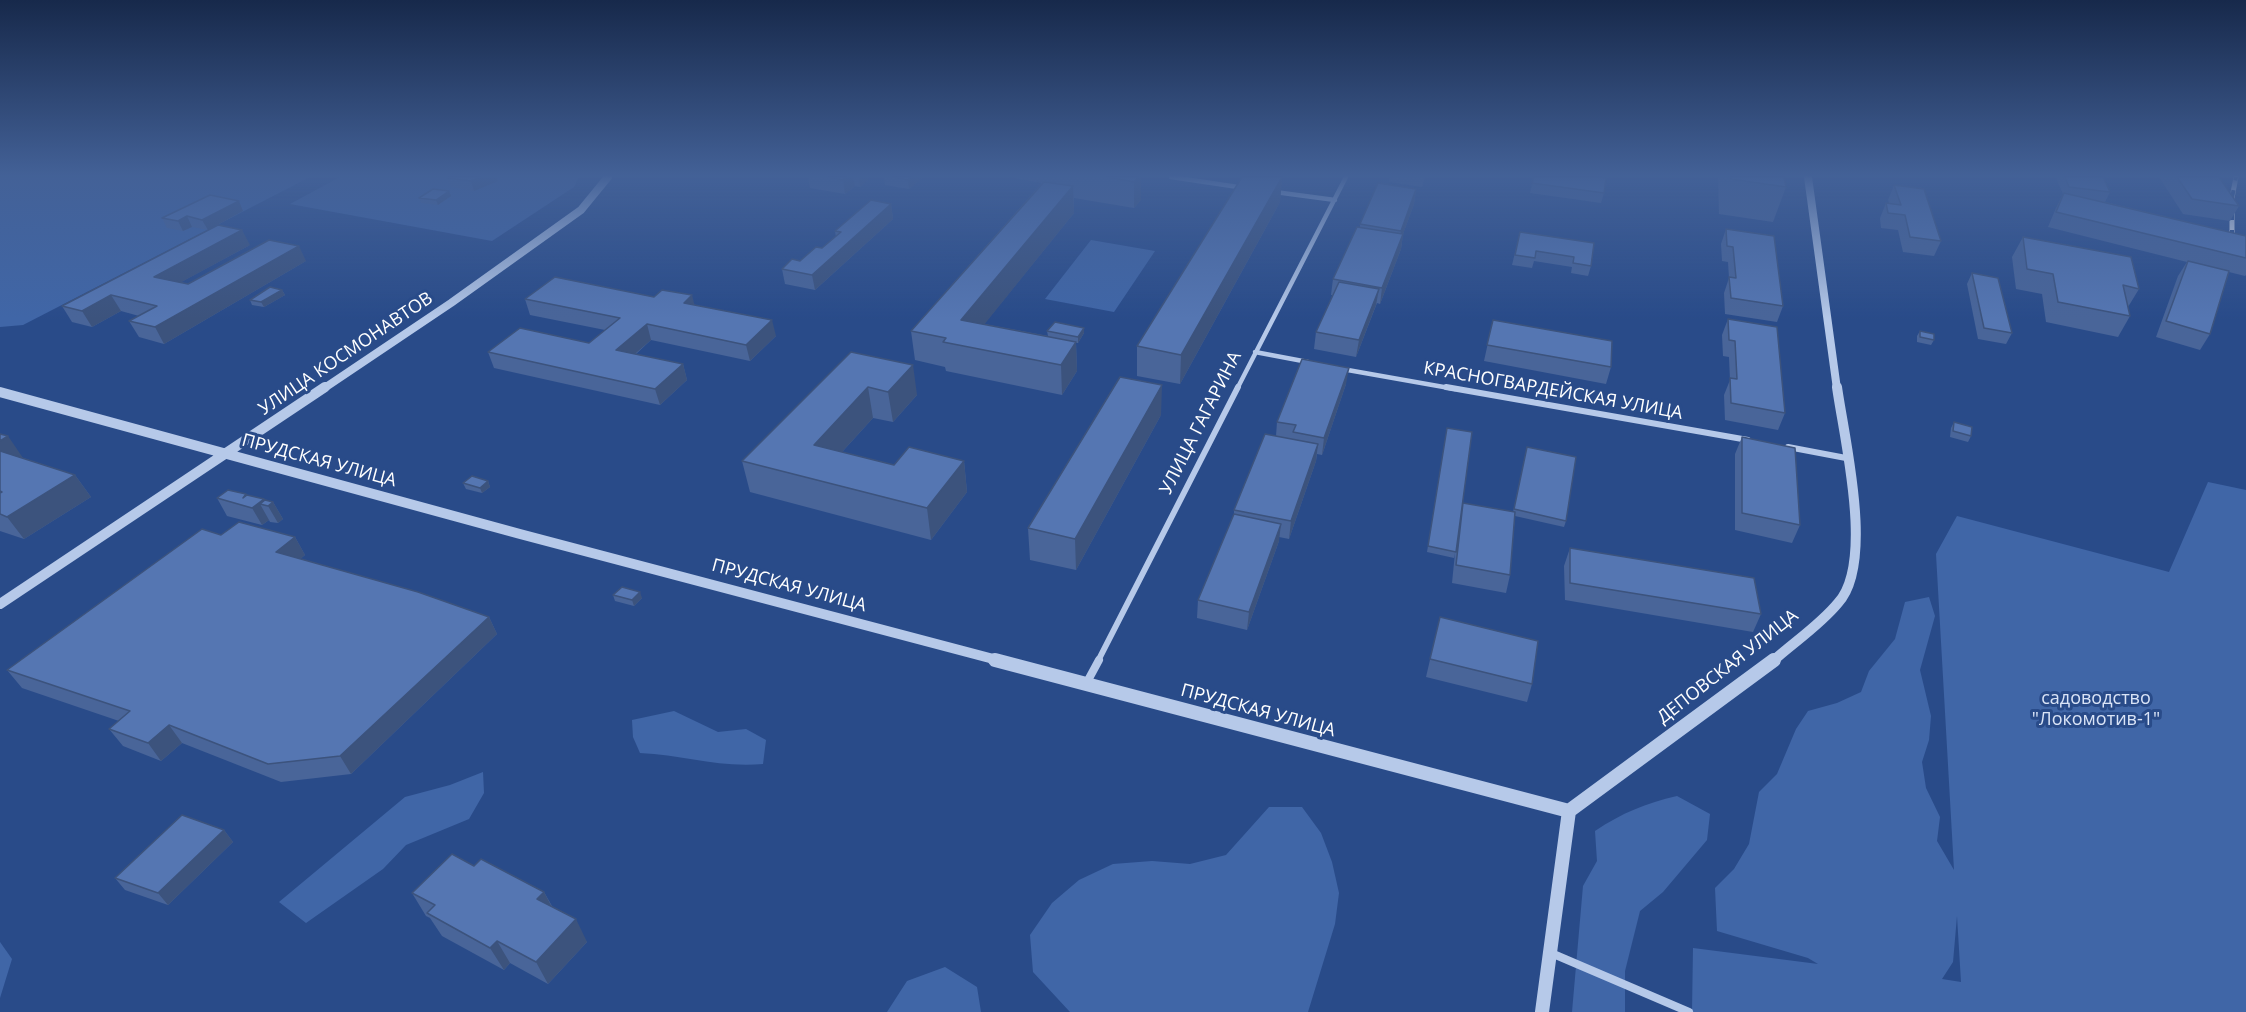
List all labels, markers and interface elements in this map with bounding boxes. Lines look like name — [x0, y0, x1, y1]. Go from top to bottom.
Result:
street label: УЛИЦА КОСМОНАВТОВ — [255, 288, 437, 420]
street label: УЛИЦА ГАГАРИНА — [1156, 348, 1246, 498]
street label: КРАСНОГВАРДЕЙСКАЯ УЛИЦА — [1422, 358, 1684, 424]
street label: ПРУДСКАЯ УЛИЦА — [239, 430, 399, 492]
street label: ПРУДСКАЯ УЛИЦА — [709, 555, 869, 617]
street label: ДЕПОВСКАЯ УЛИЦА — [1653, 605, 1803, 729]
street label: ПРУДСКАЯ УЛИЦА — [1178, 680, 1338, 742]
park label: садоводство "Локомотив-1" — [2032, 688, 2160, 730]

